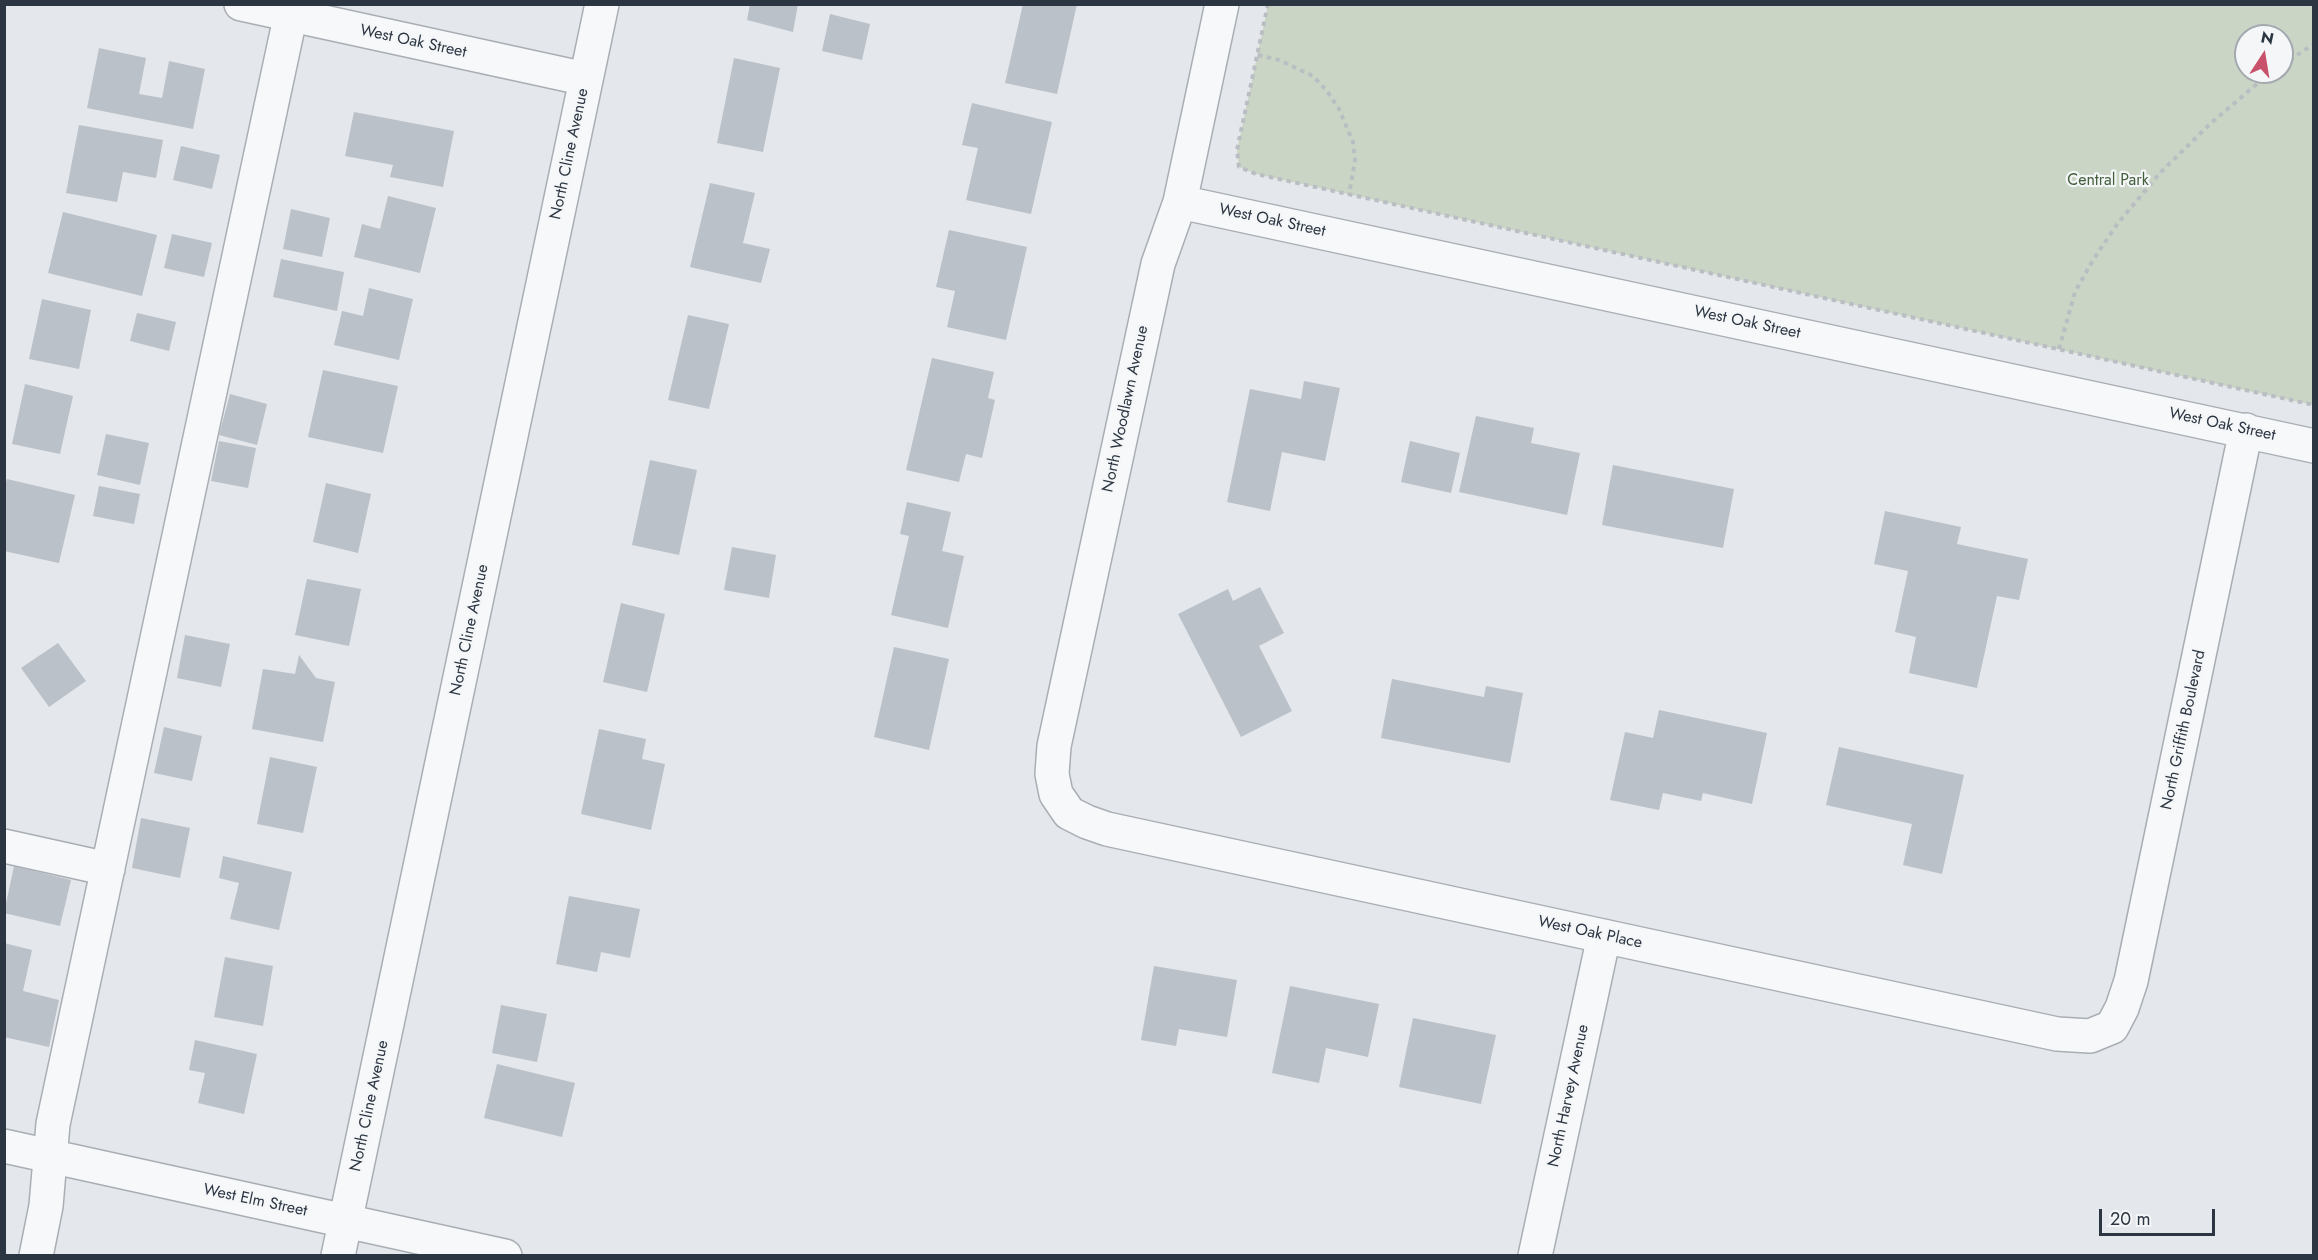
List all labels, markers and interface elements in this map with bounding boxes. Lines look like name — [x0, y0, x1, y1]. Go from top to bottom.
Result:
street label: West Oak Street — [358, 21, 468, 63]
north arrow — [2234, 24, 2294, 84]
text: N — [2259, 25, 2276, 50]
street label: North Cline Avenue — [547, 87, 593, 221]
park label: Central Park — [2067, 171, 2149, 191]
street label: West Oak Street — [1217, 200, 1327, 242]
street label: West Oak Street — [1692, 302, 1802, 344]
street label: North Woodlawn Avenue — [1099, 324, 1153, 494]
street label: West Oak Street — [2167, 404, 2277, 446]
street label: North Cline Avenue — [447, 563, 493, 697]
street label: North Griffith Boulevard — [2158, 648, 2210, 812]
street label: West Oak Place — [1536, 913, 1644, 953]
street label: North Harvey Avenue — [1545, 1023, 1593, 1169]
street label: North Cline Avenue — [347, 1039, 393, 1173]
street label: West Elm Street — [201, 1181, 309, 1221]
scale bar — [2102, 1197, 2218, 1235]
text: 20 m — [2110, 1206, 2150, 1232]

